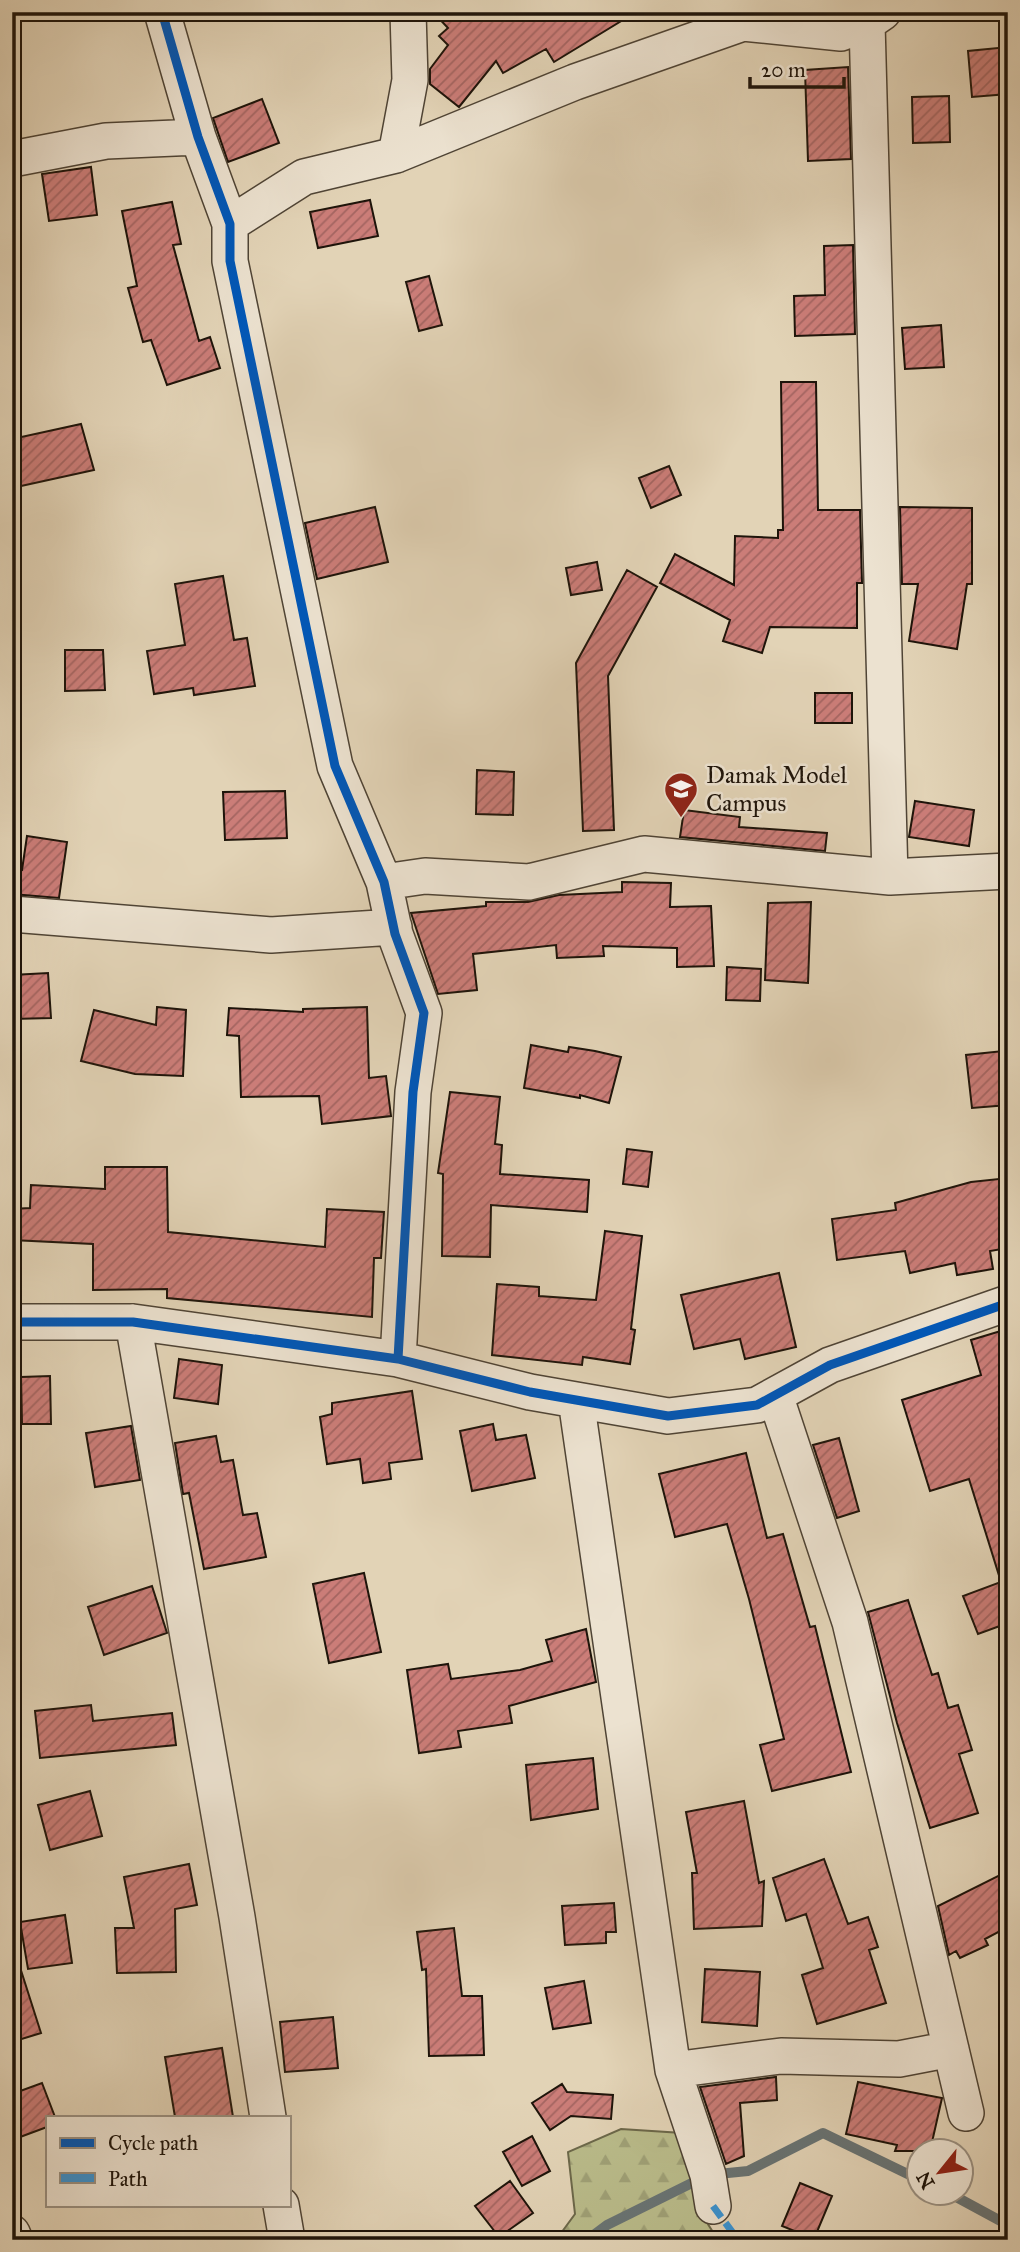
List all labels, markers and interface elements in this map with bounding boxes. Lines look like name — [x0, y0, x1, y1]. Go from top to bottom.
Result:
scale bar — [750, 46, 845, 90]
text: 20 m — [761, 57, 806, 83]
place label: Damak Model Campus — [706, 760, 847, 818]
school or university icon: Damak Model Campus — [662, 770, 700, 819]
legend — [46, 2116, 290, 2206]
text: Cycle path — [108, 2130, 199, 2156]
north arrow — [904, 2136, 974, 2206]
text: Path — [108, 2166, 148, 2192]
text: N — [912, 2168, 940, 2193]

